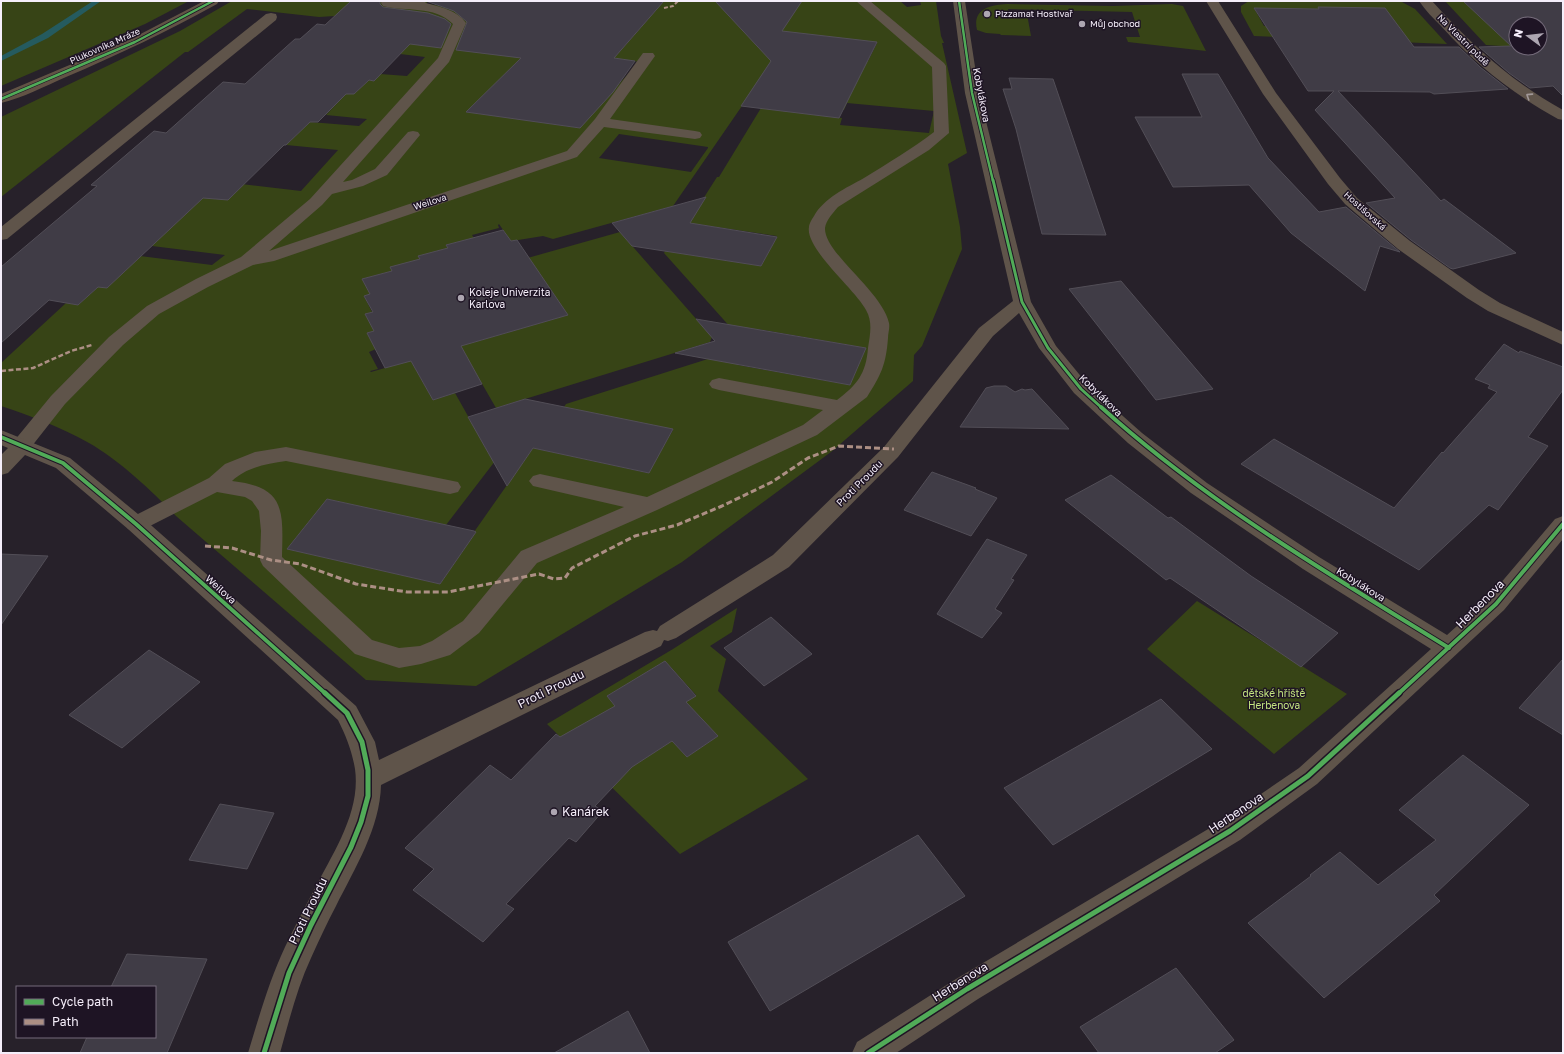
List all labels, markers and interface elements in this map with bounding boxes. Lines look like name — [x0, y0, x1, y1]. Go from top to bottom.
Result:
place label: Pizzamat Hostivař — [995, 8, 1073, 19]
marker: Pizzamat Hostivař — [982, 9, 992, 19]
street label: Na Vlastní půdě — [1435, 12, 1491, 68]
north arrow — [1508, 16, 1548, 56]
place label: Můj obchod — [1090, 18, 1140, 29]
marker: Můj obchod — [1077, 19, 1087, 29]
street label: Plukovníka Mráze — [68, 25, 142, 66]
text: N — [1510, 28, 1525, 39]
street label: Kobylákova — [971, 67, 993, 123]
one-way arrow — [1527, 94, 1534, 101]
street label: Hostišovská — [1342, 189, 1389, 232]
street label: Weilova — [412, 191, 448, 212]
place label: Koleje Univerzita Karlova — [469, 286, 550, 310]
marker: Koleje Univerzita Karlova — [456, 293, 466, 303]
street label: Kobylákova — [1077, 371, 1125, 419]
street label: Proti Proudu — [833, 457, 885, 509]
street label: Kobylákova — [1334, 564, 1388, 604]
street label: Weilova — [203, 572, 239, 606]
street label: Herbenova — [1452, 576, 1507, 631]
street label: Proti Proudu — [515, 666, 587, 711]
park label: dětské hřiště Herbenova — [1243, 687, 1306, 711]
street label: Herbenova — [1206, 789, 1266, 836]
place label: Kanárek — [562, 804, 610, 819]
marker: Kanárek — [549, 807, 559, 817]
street label: Proti Proudu — [285, 875, 330, 947]
street label: Herbenova — [929, 959, 990, 1005]
legend — [16, 986, 156, 1038]
text: Cycle path — [52, 994, 113, 1009]
text: Path — [52, 1014, 79, 1029]

